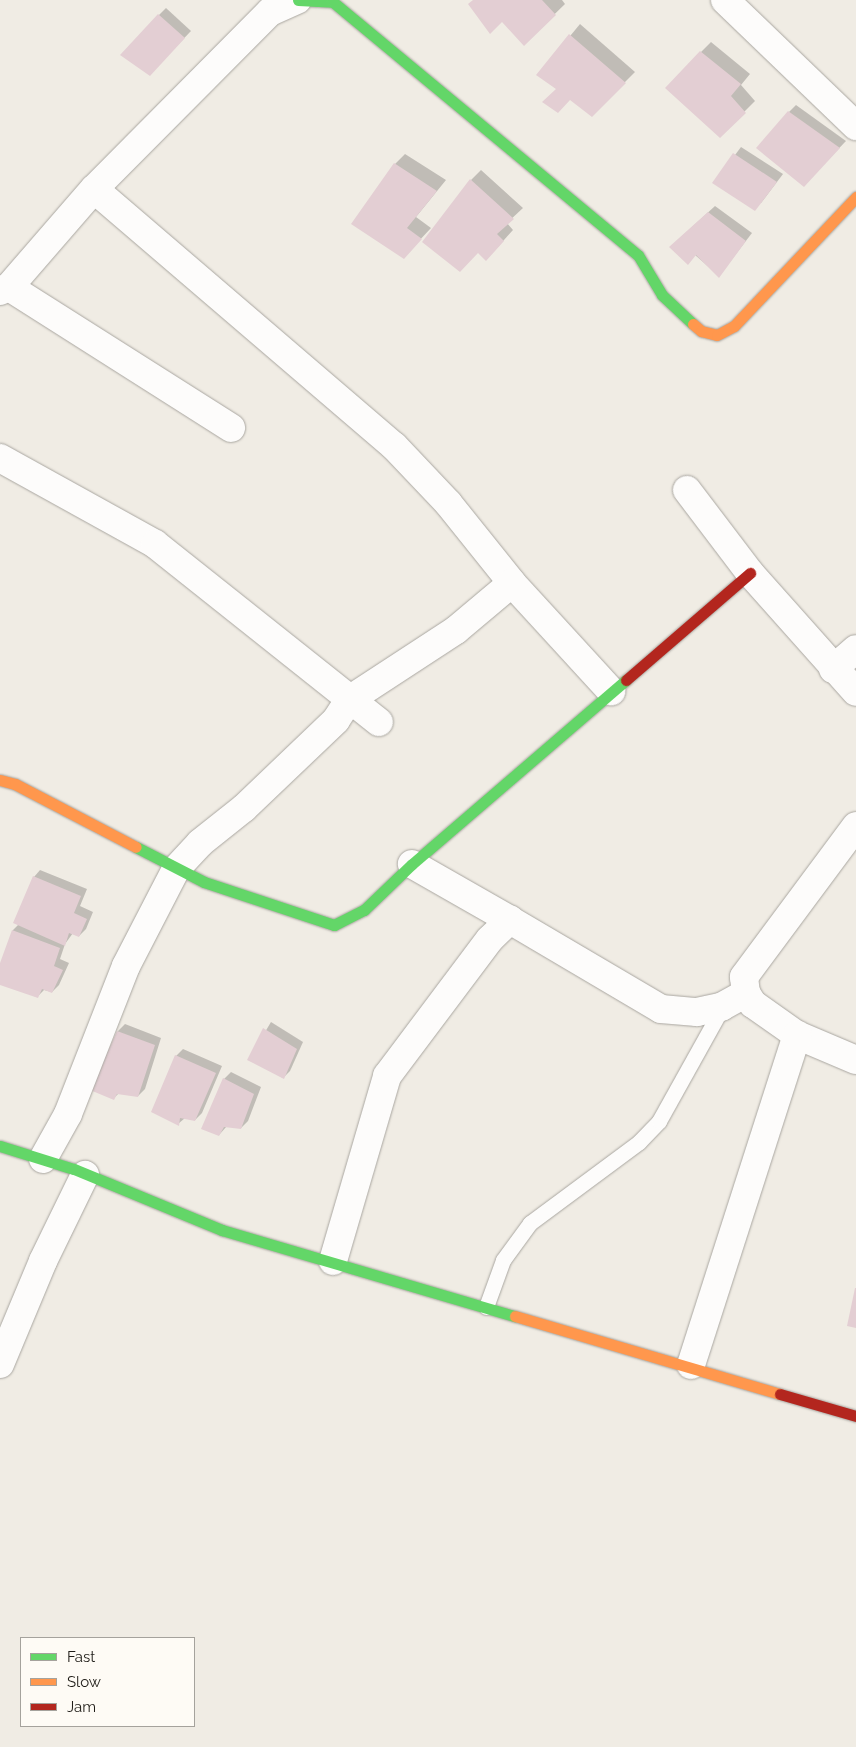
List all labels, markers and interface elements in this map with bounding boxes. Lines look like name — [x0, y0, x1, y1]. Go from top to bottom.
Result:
legend — [20, 1637, 195, 1727]
text: Fast — [67, 1648, 95, 1666]
text: Slow — [67, 1673, 101, 1691]
text: Jam — [67, 1698, 96, 1716]

